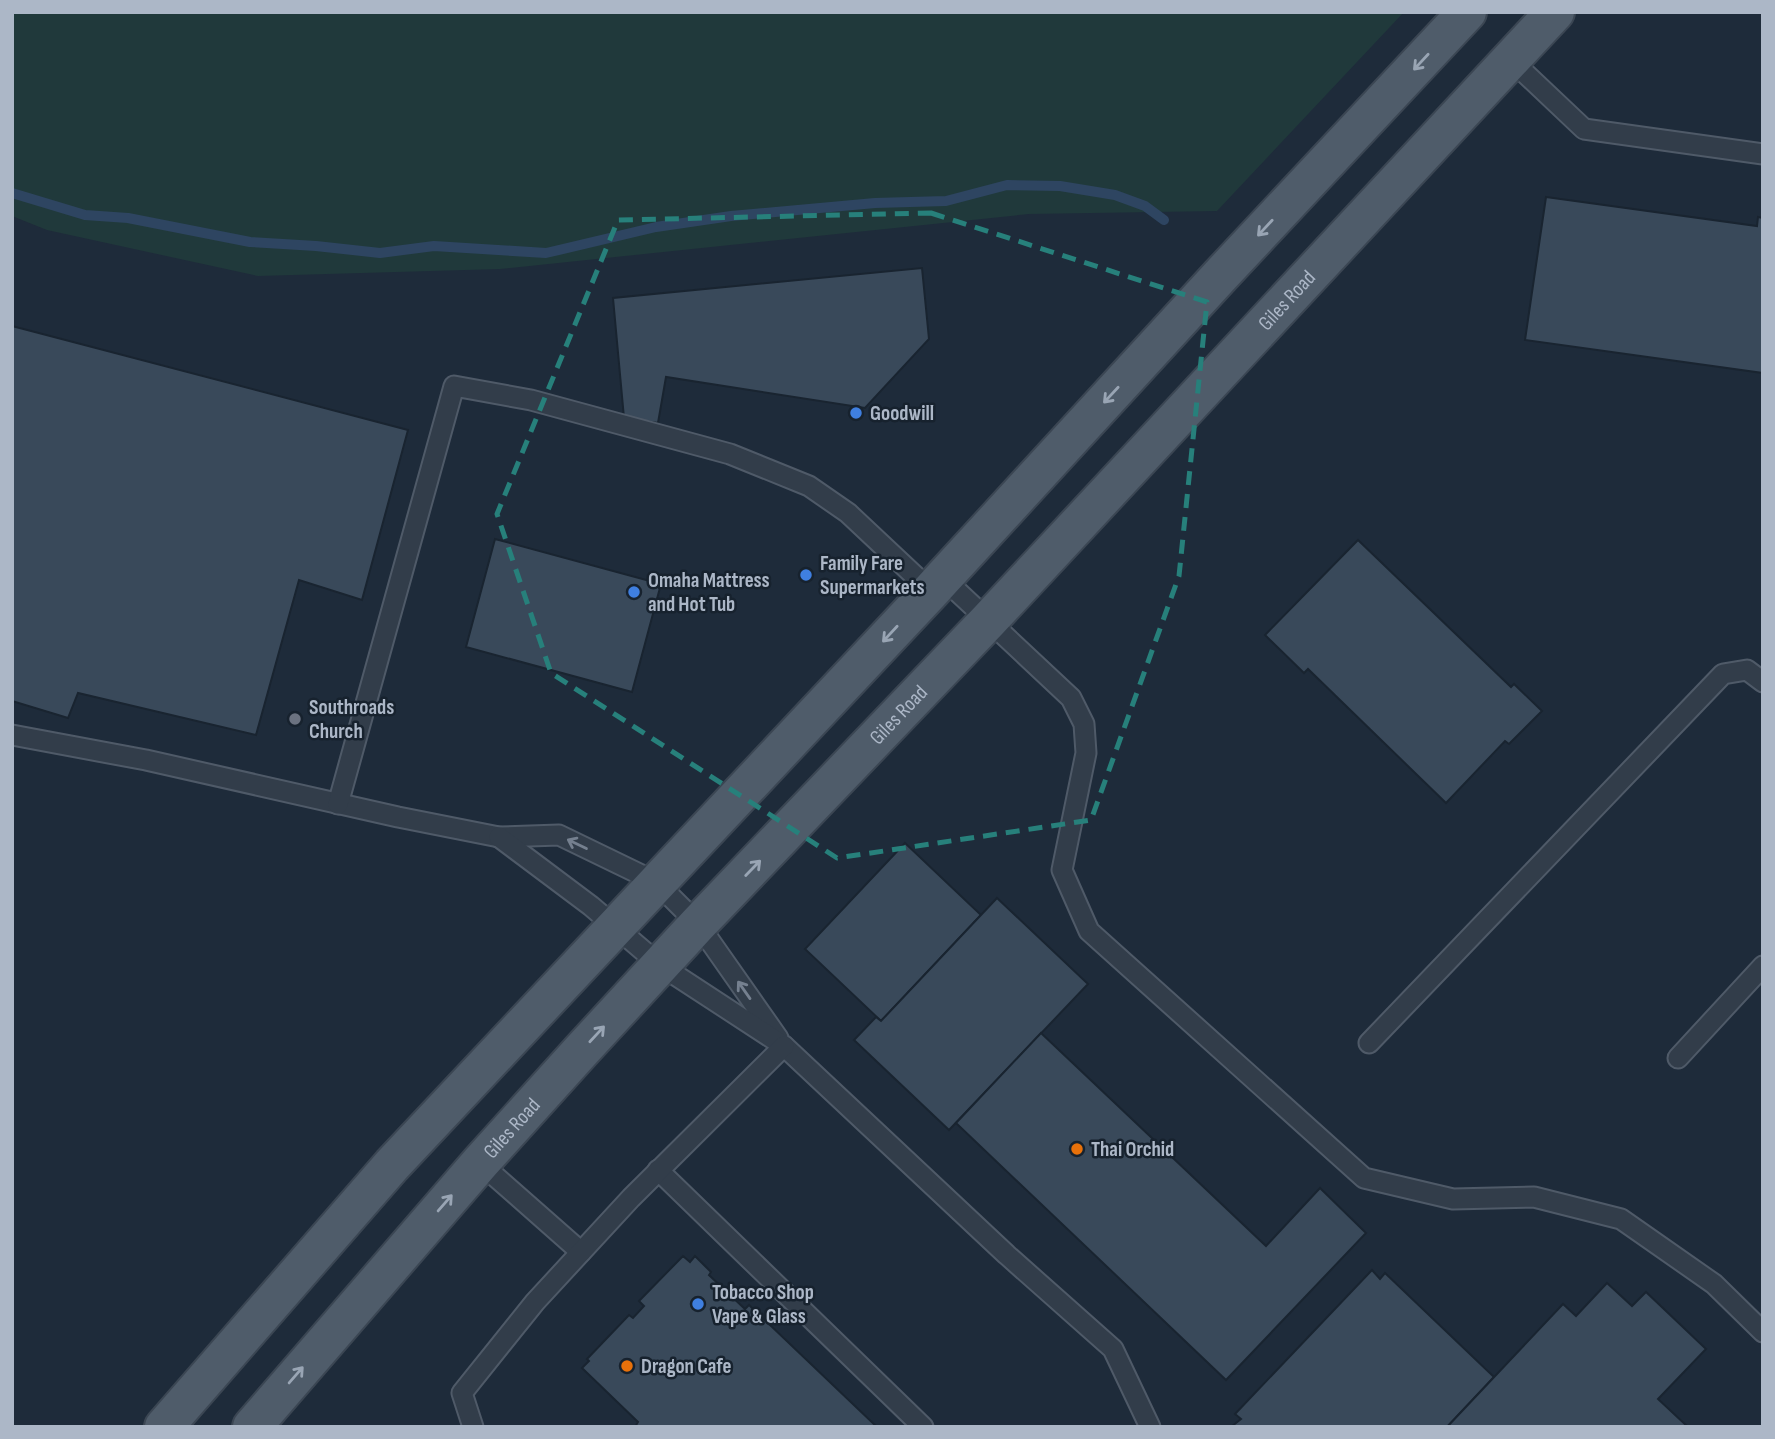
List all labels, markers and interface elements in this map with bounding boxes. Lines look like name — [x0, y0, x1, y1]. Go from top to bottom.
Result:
one-way arrow — [1412, 53, 1429, 70]
one-way arrow — [1257, 219, 1273, 237]
street label: Giles Road — [1253, 265, 1321, 336]
one-way arrow — [1102, 386, 1119, 403]
place label: Goodwill — [870, 401, 934, 426]
marker: Goodwill — [848, 405, 864, 421]
place label: Family Fare Supermarkets — [820, 551, 925, 600]
marker: Family Fare Supermarkets — [798, 567, 814, 583]
place label: Omaha Mattress and Hot Tub — [648, 568, 770, 617]
marker: Omaha Mattress and Hot Tub — [626, 584, 642, 600]
one-way arrow — [882, 625, 898, 643]
street label: Giles Road — [865, 680, 933, 750]
place label: Southroads Church — [309, 695, 394, 744]
marker: Southroads Church — [287, 711, 303, 727]
one-way arrow — [567, 837, 588, 850]
one-way arrow — [744, 859, 761, 876]
one-way arrow — [737, 981, 751, 1000]
one-way arrow — [589, 1025, 605, 1043]
street label: Giles Road — [478, 1093, 546, 1164]
place label: Thai Orchid — [1091, 1137, 1174, 1162]
marker: Thai Orchid — [1069, 1141, 1085, 1157]
one-way arrow — [437, 1194, 453, 1212]
place label: Tobacco Shop Vape & Glass — [712, 1280, 814, 1329]
marker: Tobacco Shop Vape & Glass — [690, 1296, 706, 1312]
place label: Dragon Cafe — [641, 1354, 732, 1379]
marker: Dragon Cafe — [619, 1358, 635, 1374]
one-way arrow — [288, 1366, 304, 1384]

